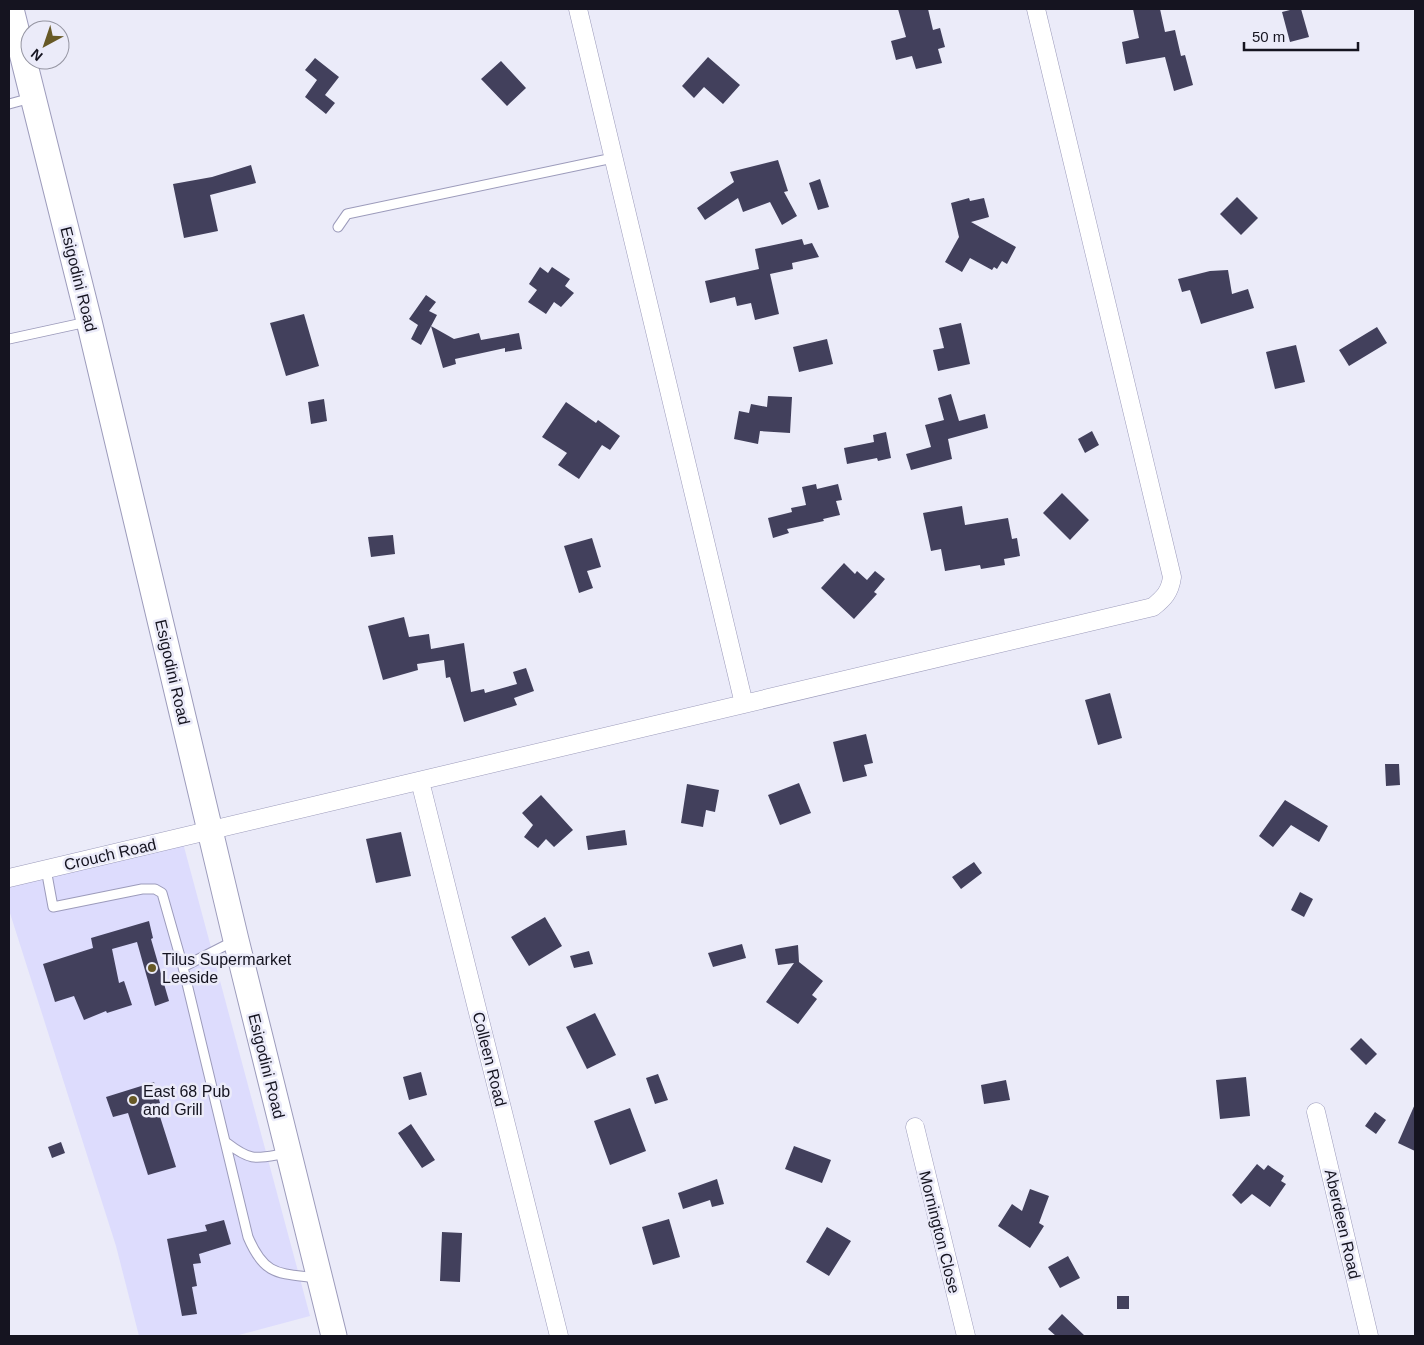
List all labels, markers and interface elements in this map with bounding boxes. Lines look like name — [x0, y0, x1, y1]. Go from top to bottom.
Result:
north arrow — [20, 20, 70, 70]
scale bar — [1244, 20, 1358, 52]
text: 50 m — [1252, 28, 1285, 45]
text: N — [28, 46, 46, 64]
street label: Esigodini Road — [57, 225, 100, 333]
street label: Esigodini Road — [152, 618, 193, 726]
street label: Crouch Road — [62, 836, 158, 873]
place label: Tilus Supermarket Leeside — [162, 951, 292, 986]
marker: Tilus Supermarket Leeside — [146, 962, 158, 974]
street label: Colleen Road — [470, 1010, 509, 1108]
street label: Esigodini Road — [245, 1012, 288, 1120]
place label: East 68 Pub and Grill — [143, 1083, 230, 1118]
marker: East 68 Pub and Grill — [127, 1094, 139, 1106]
street label: Aberdeen Road — [1322, 1168, 1363, 1281]
street label: Mornington Close — [916, 1169, 963, 1295]

